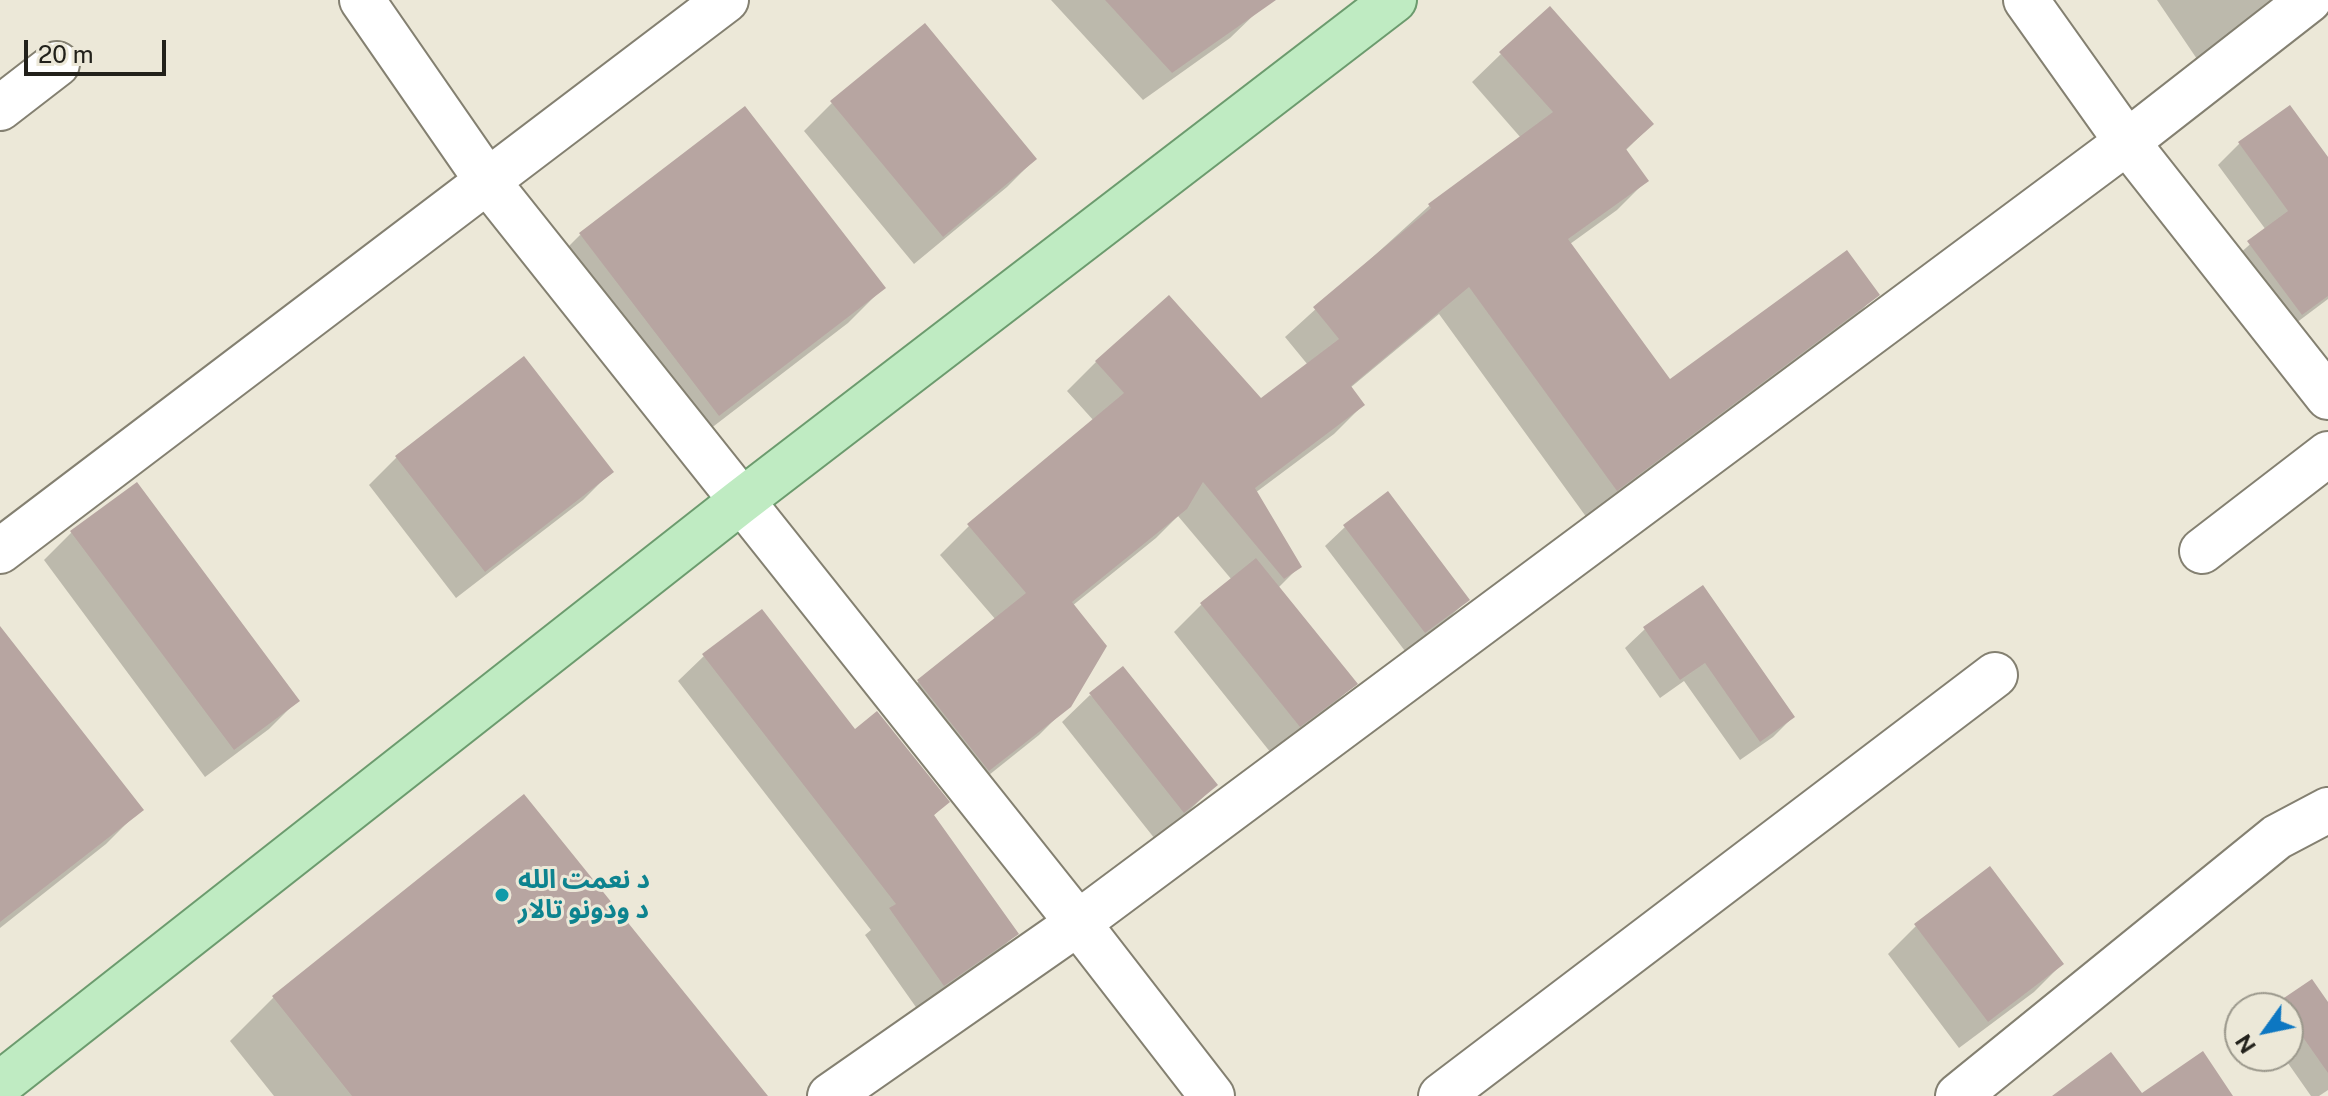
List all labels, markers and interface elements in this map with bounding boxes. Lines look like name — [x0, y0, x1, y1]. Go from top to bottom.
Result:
scale bar — [28, 24, 170, 74]
text: 20 m — [38, 40, 94, 68]
place label: د نعمت الله د ودونو تالار — [518, 864, 650, 926]
marker: د نعمت الله د ودونو تالار — [493, 886, 511, 904]
north arrow — [2224, 992, 2304, 1072]
text: N — [2230, 1030, 2261, 1058]

